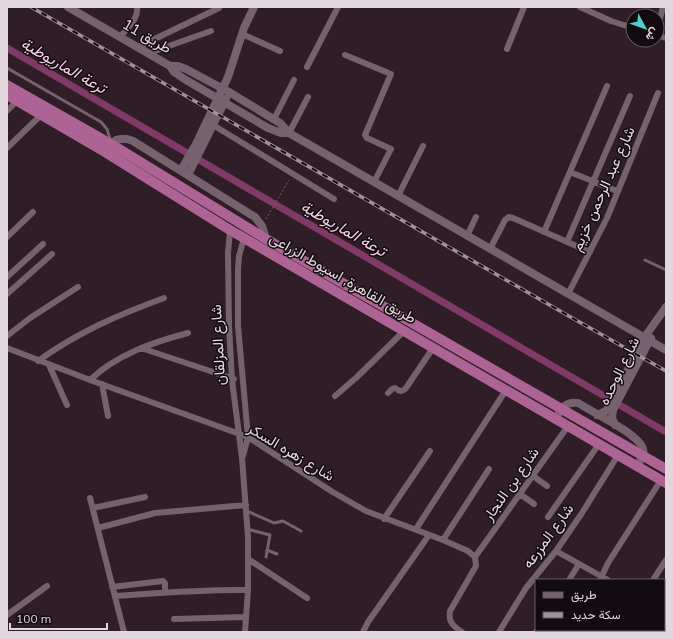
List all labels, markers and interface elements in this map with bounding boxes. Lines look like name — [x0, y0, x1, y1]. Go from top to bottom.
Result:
north arrow — [625, 8, 665, 48]
street label: طريق 11 — [119, 14, 175, 58]
text: ش — [643, 25, 662, 44]
water label: ترعة الماريوطية — [17, 33, 112, 99]
street label: شارع عبد الرحمن خزيم — [566, 123, 641, 255]
water label: ترعة الماريوطية — [297, 196, 392, 262]
street label: طريق القاهرة, اسيوط الزراعى — [266, 228, 420, 328]
street label: شارع المزلقان — [206, 304, 231, 386]
street label: شارع الوحده — [594, 333, 645, 409]
street label: شارع زهره السكر — [243, 418, 338, 487]
street label: شارع بن النجار — [478, 443, 545, 526]
street label: شارع المزرعه — [518, 499, 579, 573]
legend — [535, 579, 665, 631]
text: طريق — [571, 587, 597, 603]
scale bar — [10, 605, 107, 631]
text: سكة حديد — [571, 607, 621, 622]
text: 100 m — [16, 611, 51, 626]

